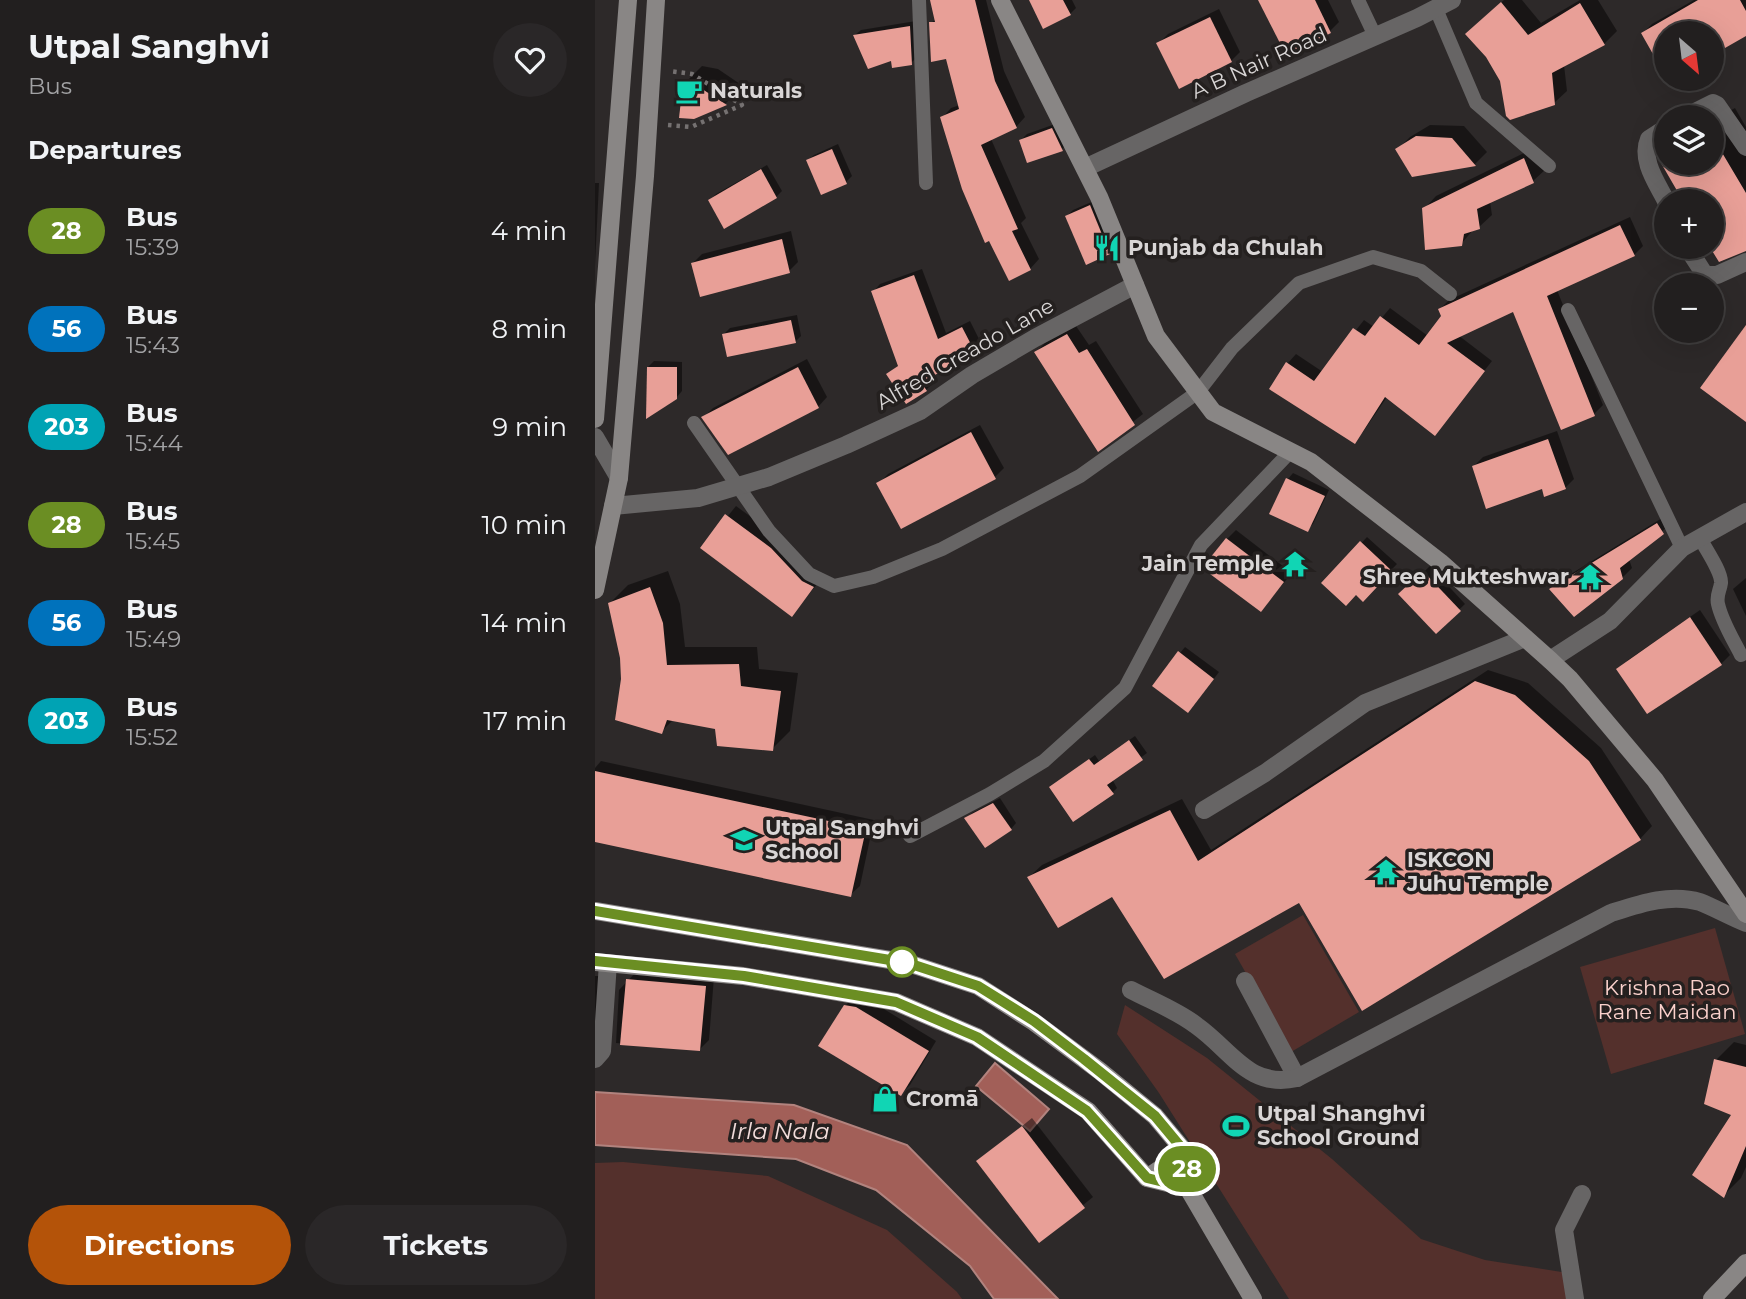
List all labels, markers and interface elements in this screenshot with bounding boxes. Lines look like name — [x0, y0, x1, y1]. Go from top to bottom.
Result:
street label: A B Nair Road — [1187, 21, 1330, 104]
north arrow — [1654, 21, 1724, 91]
map controls — [1654, 21, 1724, 343]
button: heart — [493, 23, 567, 97]
text: Utpal Sanghvi — [28, 26, 270, 66]
text: Bus — [28, 72, 72, 100]
cafe icon: Naturals — [674, 76, 704, 106]
place label: Naturals — [710, 78, 802, 103]
button: layers — [1654, 105, 1724, 175]
text: Departures — [28, 134, 182, 166]
button: + — [1654, 189, 1724, 259]
text: Bus — [126, 201, 178, 233]
text: 4 min — [491, 215, 567, 247]
text: 28 — [52, 216, 82, 245]
text: 15:39 — [126, 233, 179, 261]
restaurant icon: Punjab da Chulah — [1092, 233, 1122, 263]
place label: Punjab da Chulah — [1128, 235, 1324, 260]
button: − — [1654, 273, 1724, 343]
street label: Alfred Creado Lane — [872, 293, 1058, 415]
text: Bus — [126, 299, 178, 331]
text: 8 min — [491, 313, 567, 345]
text: 56 — [52, 314, 81, 343]
text: 15:43 — [126, 331, 180, 359]
text: Bus — [126, 397, 178, 429]
text: 9 min — [492, 411, 567, 443]
text: 203 — [44, 412, 89, 441]
text: 15:44 — [126, 429, 183, 457]
text: Bus — [126, 495, 178, 527]
text: 10 min — [481, 509, 567, 541]
text: 28 — [52, 510, 82, 539]
text: 15:45 — [126, 527, 180, 555]
temple icon: Jain Temple — [1280, 549, 1310, 579]
place label: Jain Temple — [1141, 551, 1274, 576]
temple icon: Shree Mukteshwar — [1575, 562, 1605, 592]
place label: Shree Mukteshwar — [1363, 564, 1569, 589]
text: Bus — [126, 593, 178, 625]
text: 14 min — [481, 607, 567, 639]
text: 56 — [52, 608, 81, 637]
text: 15:49 — [126, 625, 181, 653]
text: Bus — [126, 691, 178, 723]
text: 17 min — [483, 705, 567, 737]
text: 203 — [44, 706, 89, 735]
text: 15:52 — [126, 723, 178, 751]
place label: Utpal Sanghvi School — [765, 815, 919, 864]
school or university icon: Utpal Sanghvi School — [729, 825, 759, 855]
place label: ISKCON Juhu Temple — [1406, 847, 1549, 896]
temple icon: ISKCON Juhu Temple — [1371, 857, 1401, 887]
unlabelled marker — [887, 947, 917, 977]
park label: Krishna Rao Rane Maidan — [1598, 975, 1736, 1024]
shop icon: Cromā — [870, 1084, 900, 1114]
place label: Cromā — [906, 1086, 979, 1111]
place label: Utpal Shanghvi School Ground — [1257, 1101, 1426, 1150]
sports icon: Utpal Shanghvi School Ground — [1221, 1111, 1251, 1141]
water label: Irla Nala — [730, 1117, 830, 1145]
line badge: 28 — [1155, 1146, 1219, 1192]
text: 28 — [1172, 1154, 1202, 1183]
button: Directions — [28, 1205, 291, 1285]
button: Tickets — [305, 1205, 567, 1285]

